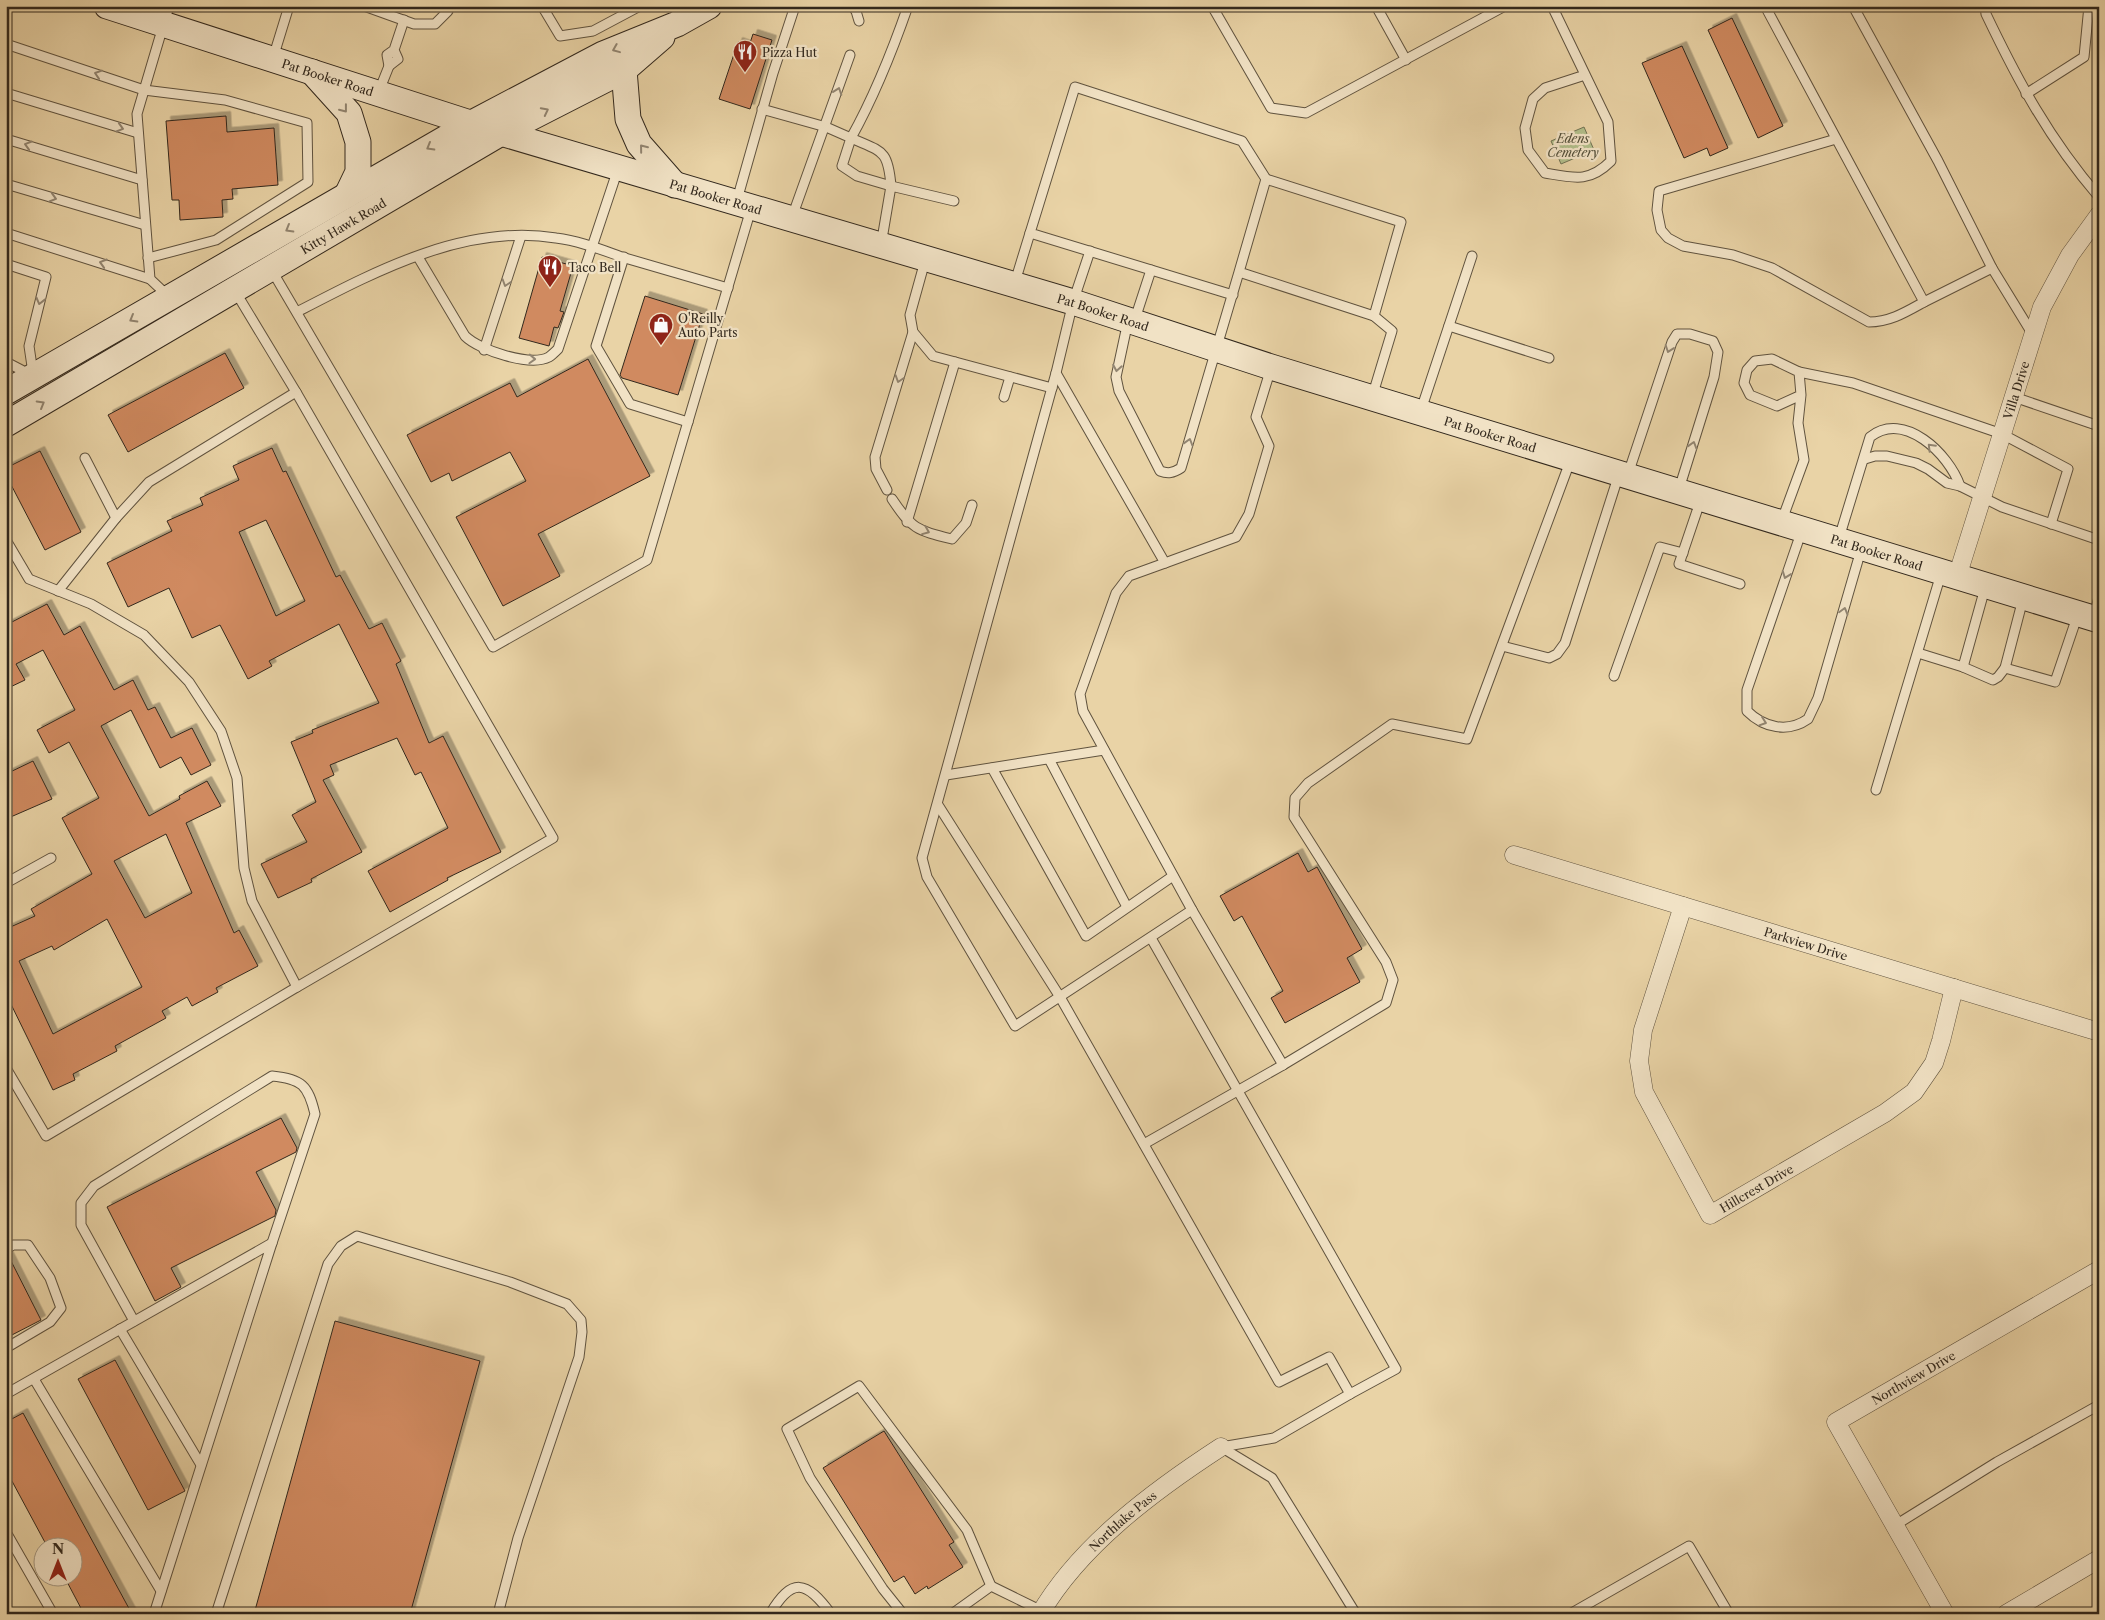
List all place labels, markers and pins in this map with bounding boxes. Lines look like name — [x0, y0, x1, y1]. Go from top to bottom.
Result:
restaurant icon: Pizza Hut — [732, 39, 758, 73]
place label: Pizza Hut — [762, 45, 818, 60]
restaurant icon: Taco Bell — [537, 254, 563, 288]
place label: Taco Bell — [568, 260, 622, 275]
place label: O'Reilly Auto Parts — [677, 311, 738, 340]
shop icon: O'Reilly Auto Parts — [648, 312, 674, 346]

